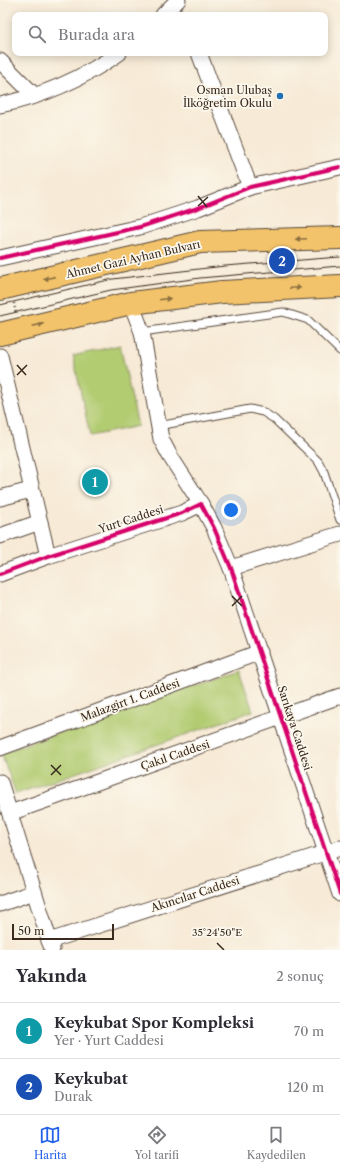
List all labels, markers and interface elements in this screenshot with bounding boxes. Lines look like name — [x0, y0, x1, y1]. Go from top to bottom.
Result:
search box — [12, 12, 328, 56]
icon: search — [26, 23, 48, 45]
text: Burada ara — [58, 25, 135, 44]
place label: Osman Ulubaş İlköğretim Okulu — [183, 83, 272, 110]
marker: Osman Ulubaş İlköğretim Okulu — [275, 91, 285, 101]
one-way arrow — [295, 236, 307, 243]
street label: Ahmet Gazi Ayhan Bulvarı — [63, 237, 202, 282]
pin: 2 — [269, 246, 295, 276]
one-way arrow — [43, 275, 55, 281]
one-way arrow — [289, 285, 301, 292]
one-way arrow — [159, 296, 171, 302]
one-way arrow — [32, 322, 44, 328]
pin: 1 — [82, 467, 108, 497]
your location — [221, 500, 241, 520]
street label: Yurt Caddesi — [96, 502, 166, 536]
street label: Malazgirt 1. Caddesi — [78, 675, 182, 724]
street label: Sarıkaya Caddesi — [275, 684, 316, 773]
street label: Çakıl Caddesi — [139, 736, 212, 773]
street label: Akıncılar Caddesi — [148, 873, 242, 915]
scale bar — [12, 922, 114, 941]
text: 50 m — [18, 924, 44, 938]
text: 35°24'50"E — [192, 926, 242, 939]
text: Yakında — [16, 966, 87, 986]
text: 2 sonuç — [276, 968, 324, 984]
text: Keykubat Spor Kompleksi — [54, 1013, 254, 1032]
text: 1 — [26, 1023, 32, 1039]
text: 70 m — [294, 1023, 324, 1039]
text: Yer · Yurt Caddesi — [54, 1032, 164, 1048]
text: Keykubat — [54, 1069, 128, 1088]
text: 2 — [25, 1079, 33, 1095]
text: 120 m — [287, 1079, 324, 1095]
text: Durak — [54, 1088, 92, 1104]
tab: Harita — [34, 1124, 67, 1162]
tab: Yol tarifi — [135, 1124, 179, 1162]
tab: Kaydedilen — [247, 1124, 306, 1162]

